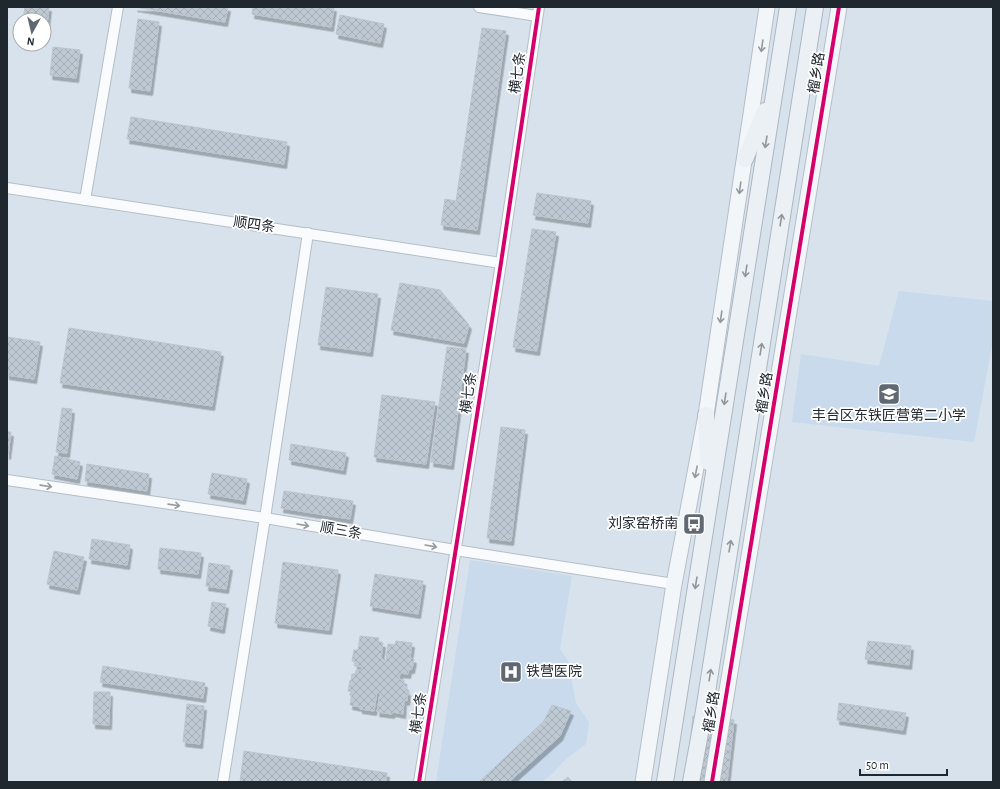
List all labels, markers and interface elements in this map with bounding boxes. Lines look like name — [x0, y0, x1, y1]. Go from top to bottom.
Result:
north arrow — [12, 12, 52, 52]
text: N — [26, 35, 35, 47]
one-way arrow — [758, 39, 766, 52]
street label: 横七条 — [507, 51, 528, 95]
street label: 榴乡路 — [806, 51, 827, 95]
one-way arrow — [762, 135, 770, 148]
one-way arrow — [736, 181, 744, 194]
street label: 顺四条 — [232, 214, 276, 235]
one-way arrow — [777, 214, 785, 227]
one-way arrow — [742, 264, 750, 277]
one-way arrow — [717, 310, 725, 323]
one-way arrow — [757, 343, 765, 356]
street label: 横七条 — [458, 371, 479, 415]
street label: 榴乡路 — [754, 371, 775, 415]
school or university icon: 丰台区东铁匠营第二小学 — [876, 381, 902, 407]
one-way arrow — [721, 392, 729, 405]
place label: 丰台区东铁匠营第二小学 — [812, 407, 966, 423]
one-way arrow — [691, 466, 699, 479]
one-way arrow — [39, 482, 52, 490]
one-way arrow — [167, 501, 180, 509]
bus stop icon: 刘家窑桥南 — [681, 511, 707, 537]
place label: 刘家窑桥南 — [608, 515, 678, 531]
street label: 顺三条 — [319, 519, 363, 542]
one-way arrow — [296, 521, 309, 529]
one-way arrow — [726, 540, 734, 553]
one-way arrow — [424, 542, 437, 550]
one-way arrow — [692, 576, 700, 589]
hospital icon: 铁营医院 — [498, 659, 524, 685]
place label: 铁营医院 — [526, 664, 582, 679]
one-way arrow — [706, 669, 714, 682]
street label: 榴乡路 — [701, 690, 722, 734]
street label: 横七条 — [408, 691, 429, 735]
scale bar — [860, 751, 947, 777]
text: 50 m — [866, 759, 889, 771]

